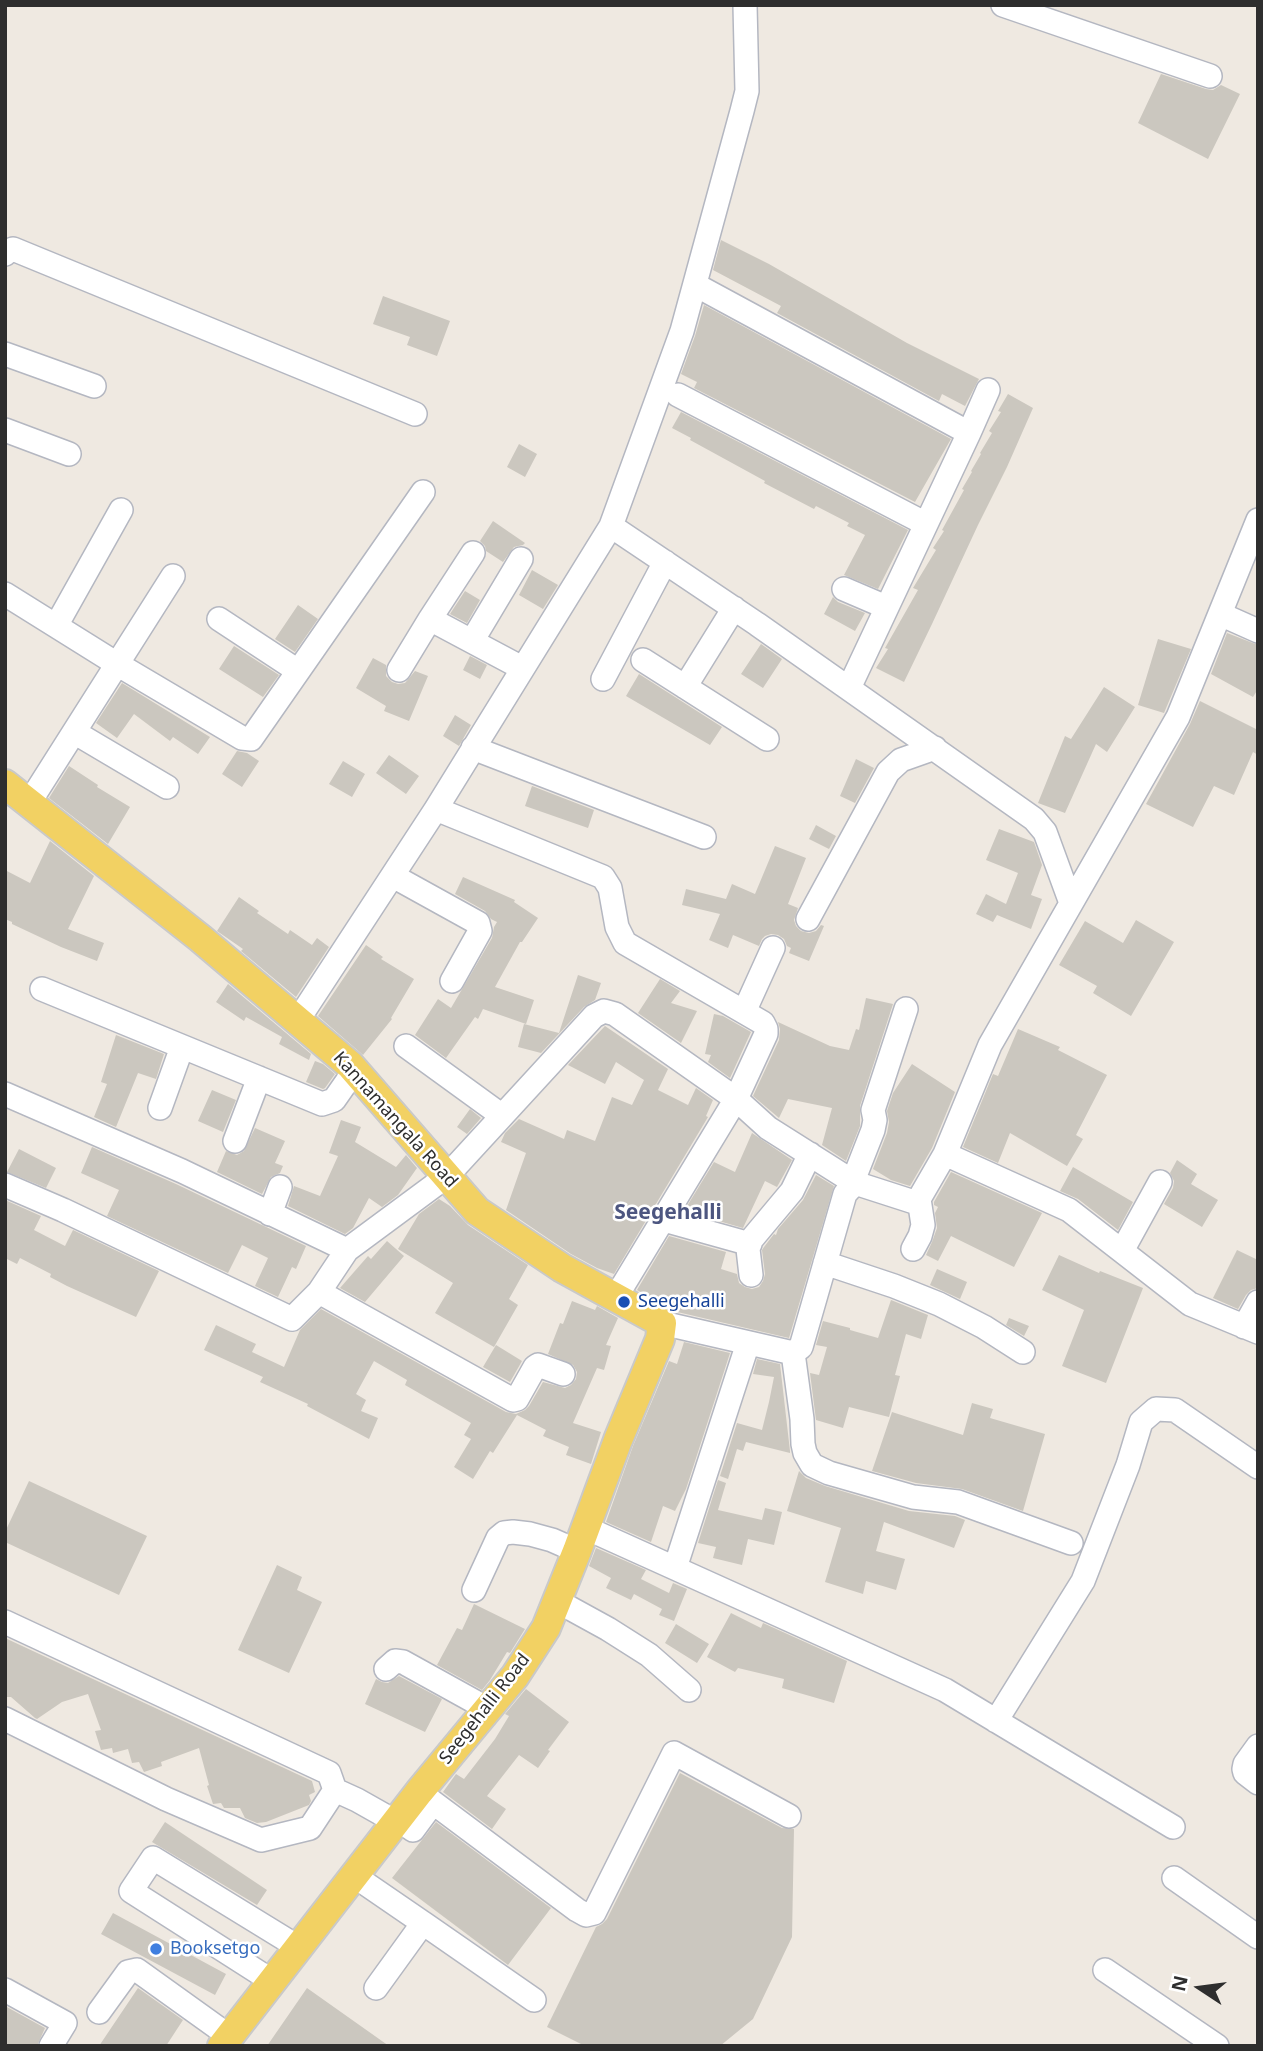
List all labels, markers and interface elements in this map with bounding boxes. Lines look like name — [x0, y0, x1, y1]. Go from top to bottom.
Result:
street label: Kannamangala Road — [328, 1048, 462, 1192]
district label: Seegehalli — [614, 1200, 722, 1226]
place label: Seegehalli — [638, 1291, 725, 1313]
marker: Seegehalli — [616, 1294, 632, 1310]
street label: Seegehalli Road — [435, 1649, 535, 1769]
place label: Booksetgo — [170, 1938, 260, 1960]
marker: Booksetgo — [148, 1941, 164, 1957]
north arrow — [1165, 1953, 1235, 2023]
text: N — [1165, 1973, 1194, 1994]

